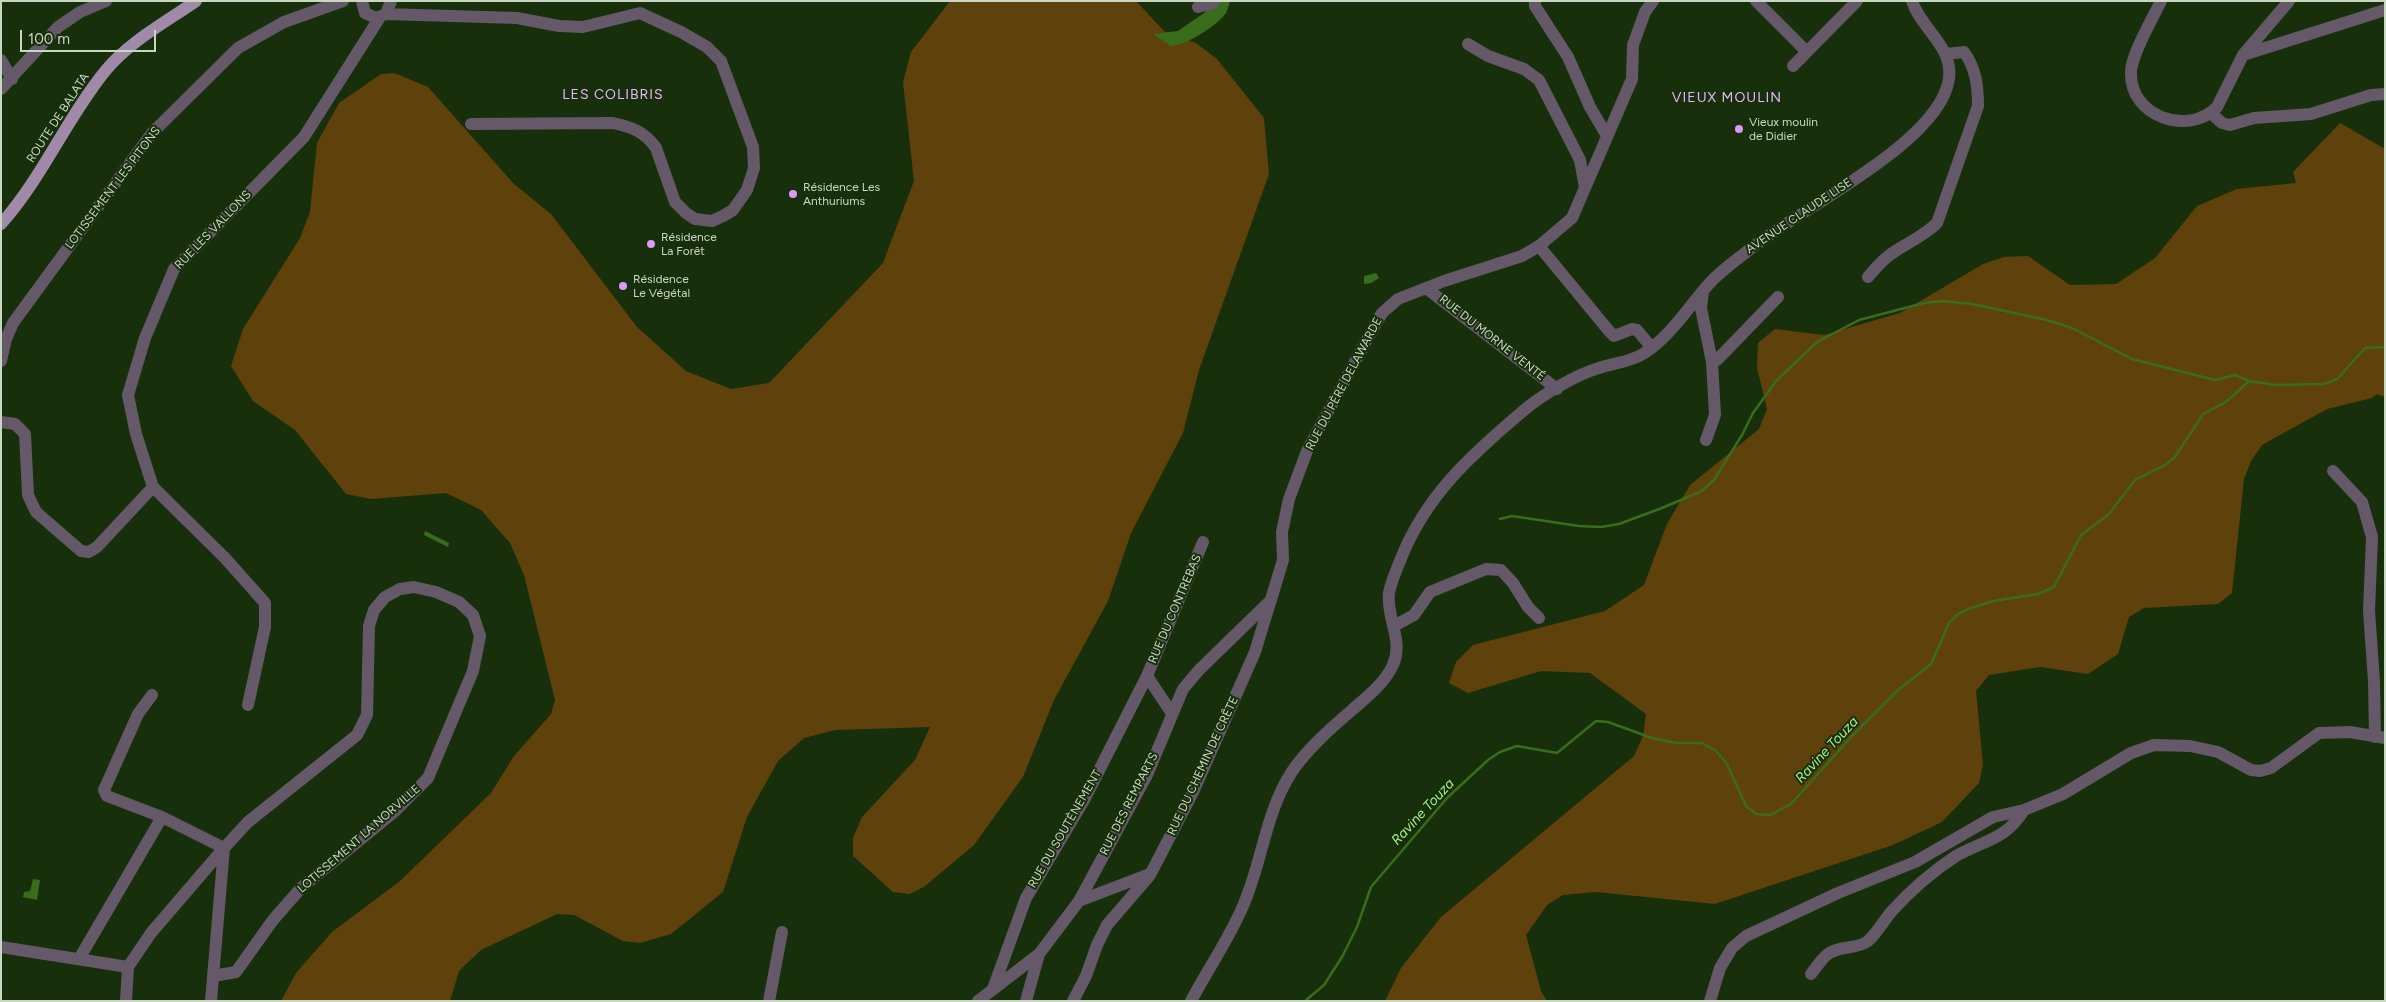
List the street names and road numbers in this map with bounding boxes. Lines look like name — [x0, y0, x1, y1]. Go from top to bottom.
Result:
street label: ROUTE DE BALATA — [24, 71, 92, 165]
street label: LOTISSEMENT LES PITONS — [62, 124, 164, 252]
street label: AVENUE CLAUDE LISE — [1743, 175, 1855, 257]
street label: RUE LES VALLONS — [172, 188, 254, 272]
street label: RUE DU MORNE VENTÉ — [1436, 292, 1548, 384]
street label: RUE DU PÈRE DELAWARDE — [1303, 315, 1385, 453]
street label: RUE DU CONTREBAS — [1145, 552, 1205, 666]
street label: RUE DU CHEMIN DE CRÊTE — [1164, 694, 1242, 838]
street label: RUE DES REMPARTS — [1097, 750, 1161, 858]
street label: RUE DU SOUTÈNEMENT — [1025, 767, 1105, 891]
street label: LOTISSEMENT LA NORVILLE — [295, 782, 423, 896]

